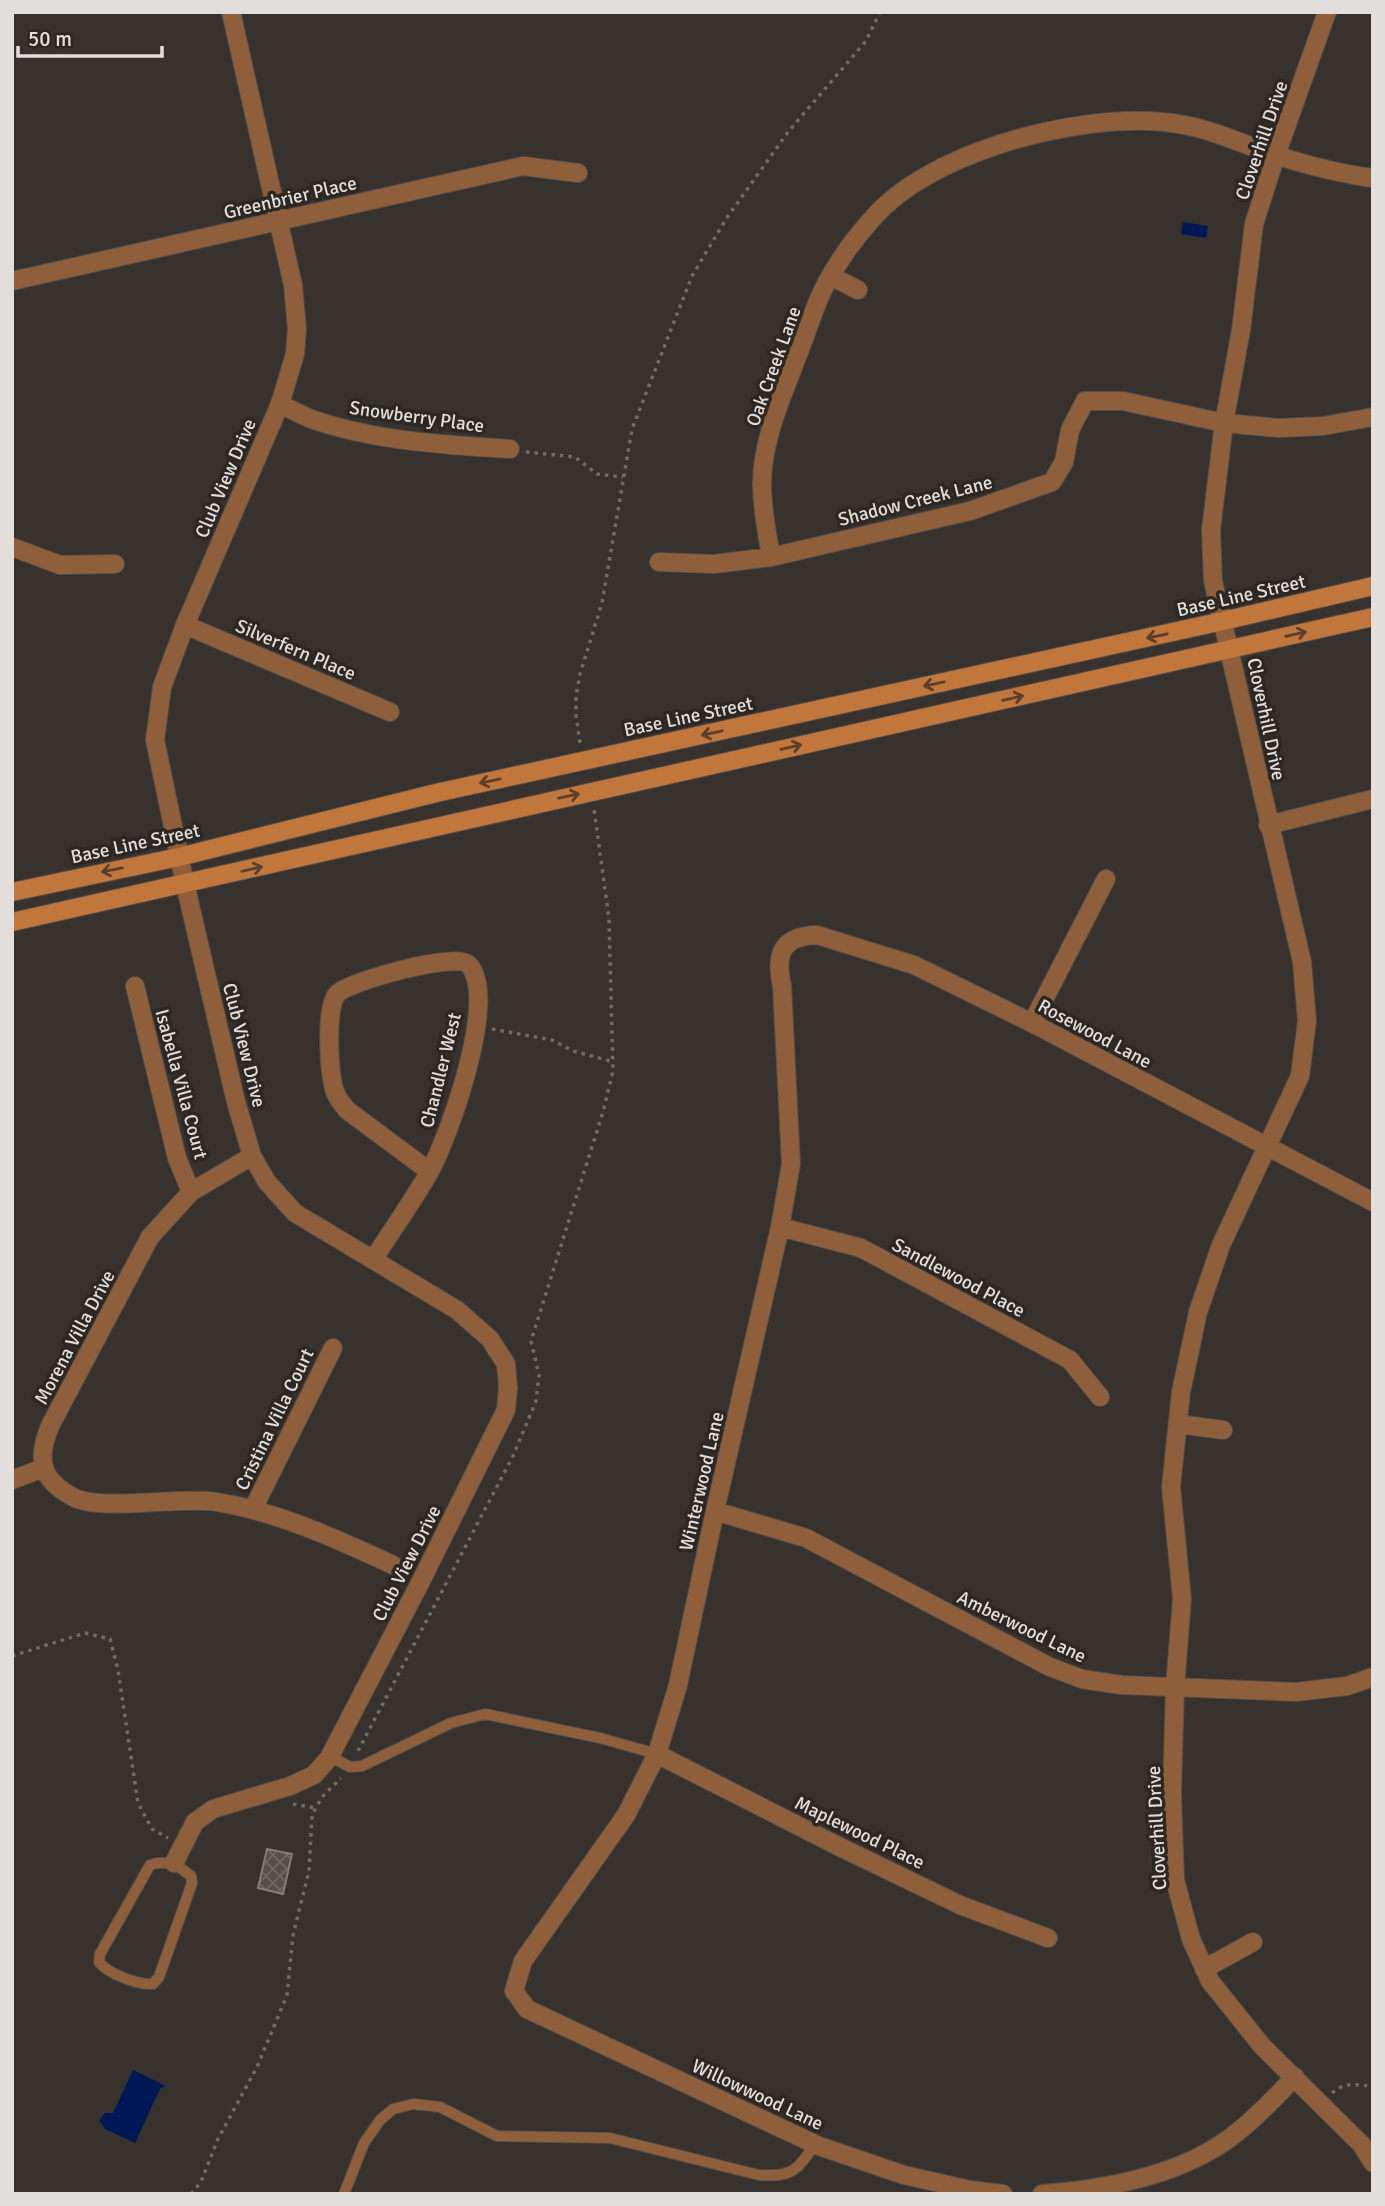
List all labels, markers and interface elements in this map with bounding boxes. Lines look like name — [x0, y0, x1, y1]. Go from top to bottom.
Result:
scale bar — [18, 14, 161, 58]
text: 50 m — [28, 26, 72, 52]
street label: Cloverhill Drive — [1230, 78, 1294, 203]
street label: Greenbrier Place — [221, 171, 359, 225]
street label: Oak Creek Lane — [741, 303, 807, 430]
street label: Snowberry Place — [348, 396, 486, 438]
street label: Club View Drive — [190, 415, 262, 542]
street label: Shadow Creek Lane — [836, 470, 995, 532]
street label: Base Line Street — [1175, 569, 1308, 622]
street label: Silverfern Place — [232, 614, 359, 686]
one-way arrow — [1284, 627, 1307, 640]
one-way arrow — [1146, 629, 1169, 643]
street label: Cloverhill Drive — [1241, 656, 1291, 783]
one-way arrow — [924, 679, 946, 692]
one-way arrow — [1001, 690, 1024, 704]
street label: Base Line Street — [621, 692, 755, 742]
one-way arrow — [701, 726, 724, 740]
one-way arrow — [779, 740, 802, 753]
one-way arrow — [479, 775, 502, 789]
one-way arrow — [557, 789, 580, 803]
street label: Base Line Street — [68, 819, 202, 869]
one-way arrow — [240, 862, 263, 875]
one-way arrow — [101, 864, 124, 878]
street label: Club View Drive — [217, 981, 271, 1110]
street label: Rosewood Lane — [1034, 994, 1156, 1074]
street label: Isabella Villa Court — [149, 1007, 213, 1162]
street label: Chandler West — [415, 1010, 467, 1130]
street label: Sandlewood Place — [888, 1233, 1029, 1323]
street label: Morena Villa Drive — [29, 1266, 120, 1409]
street label: Cristina Villa Court — [230, 1344, 320, 1494]
street label: Winterwood Lane — [674, 1409, 730, 1553]
street label: Club View Drive — [367, 1501, 446, 1626]
street label: Amberwood Lane — [953, 1585, 1090, 1668]
street label: Cloverhill Drive — [1142, 1765, 1172, 1891]
street label: Maplewood Place — [791, 1791, 928, 1875]
street label: Willowwood Lane — [688, 2054, 827, 2136]

